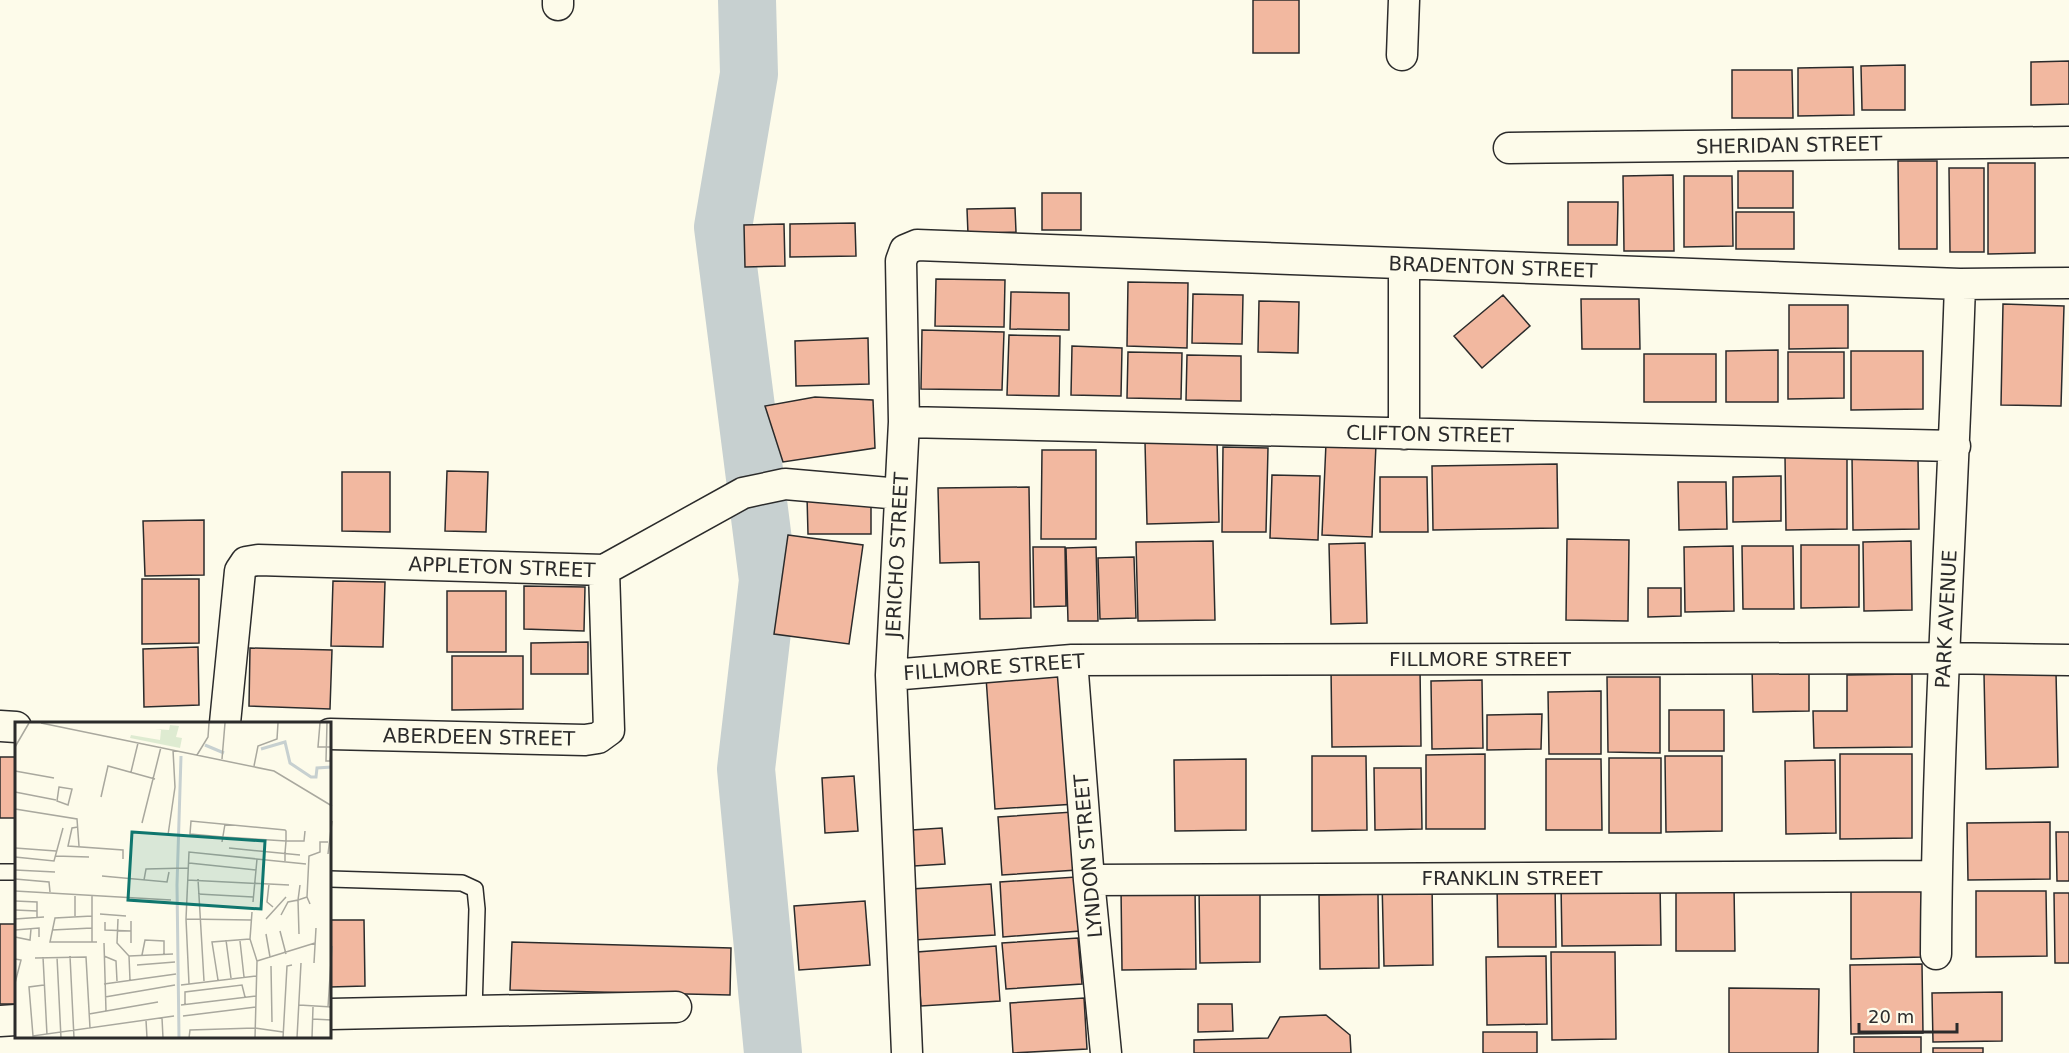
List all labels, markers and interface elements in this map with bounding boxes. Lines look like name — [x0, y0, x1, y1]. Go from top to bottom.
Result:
street label: SHERIDAN STREET — [1696, 131, 1883, 159]
street label: BRADENTON STREET — [1388, 251, 1599, 283]
street label: CLIFTON STREET — [1346, 421, 1515, 447]
street label: JERICHO STREET — [881, 471, 913, 640]
street label: PARK AVENUE — [1930, 549, 1962, 689]
street label: APPLETON STREET — [408, 552, 597, 582]
street label: FILLMORE STREET — [1389, 647, 1572, 671]
street label: FILLMORE STREET — [902, 649, 1086, 685]
inset map — [15, 722, 332, 1038]
street label: ABERDEEN STREET — [383, 723, 576, 751]
street label: LYNDON STREET — [1069, 772, 1107, 939]
street label: FRANKLIN STREET — [1421, 866, 1603, 890]
scale bar — [1859, 996, 1956, 1034]
text: 20 m — [1868, 1006, 1914, 1027]

